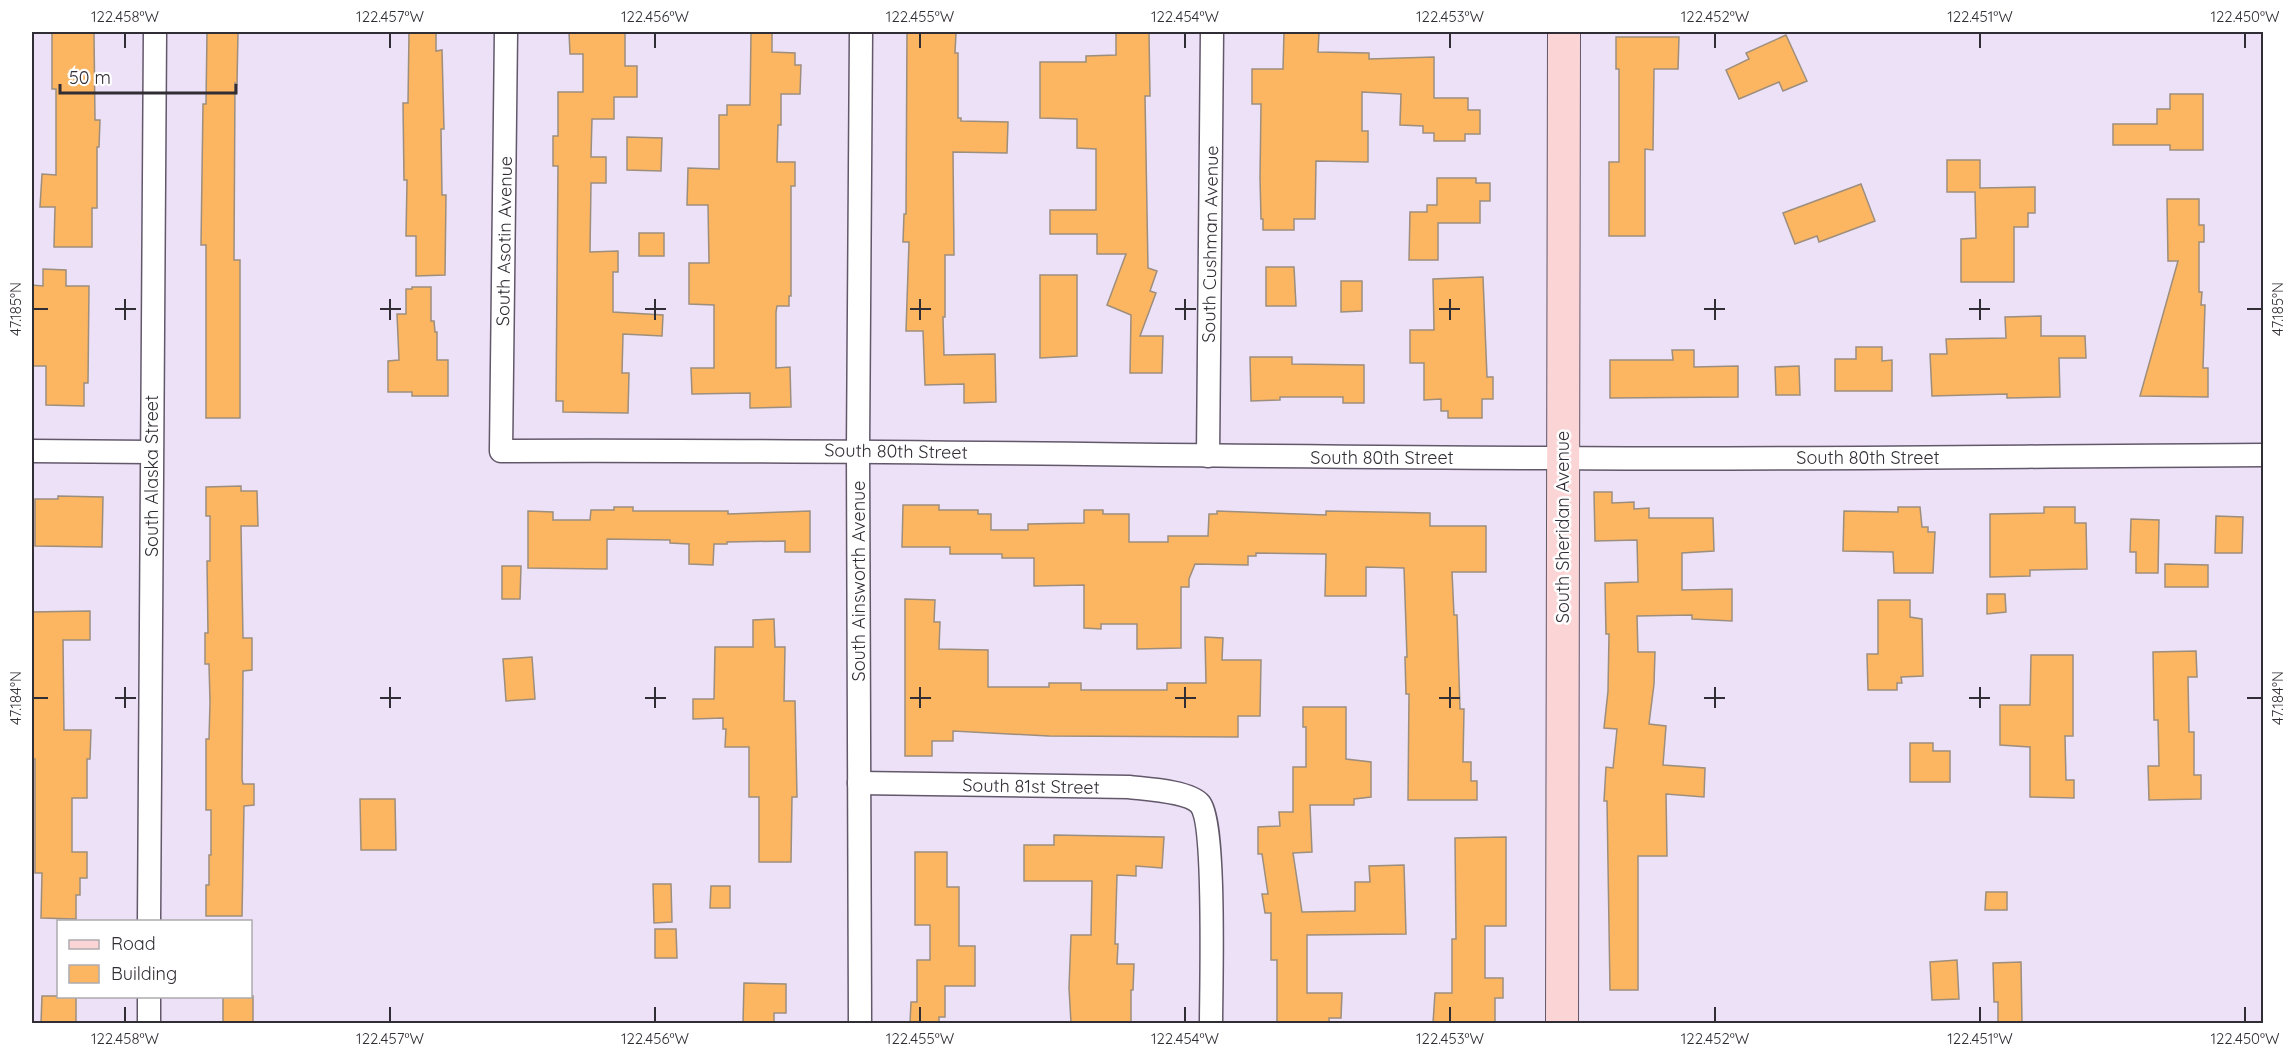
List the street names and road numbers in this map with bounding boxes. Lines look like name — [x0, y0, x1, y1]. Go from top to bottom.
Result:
street label: South Cushman Avenue — [1197, 145, 1223, 343]
street label: South Asotin Avenue — [491, 156, 517, 326]
street label: South Alaska Street — [140, 395, 163, 557]
street label: South Sheridan Avenue — [1551, 431, 1574, 623]
street label: South 80th Street — [824, 438, 968, 464]
street label: South 80th Street — [1310, 446, 1454, 469]
street label: South 80th Street — [1796, 446, 1940, 469]
street label: South Ainsworth Avenue — [847, 481, 870, 681]
street label: South 81st Street — [962, 773, 1100, 799]

